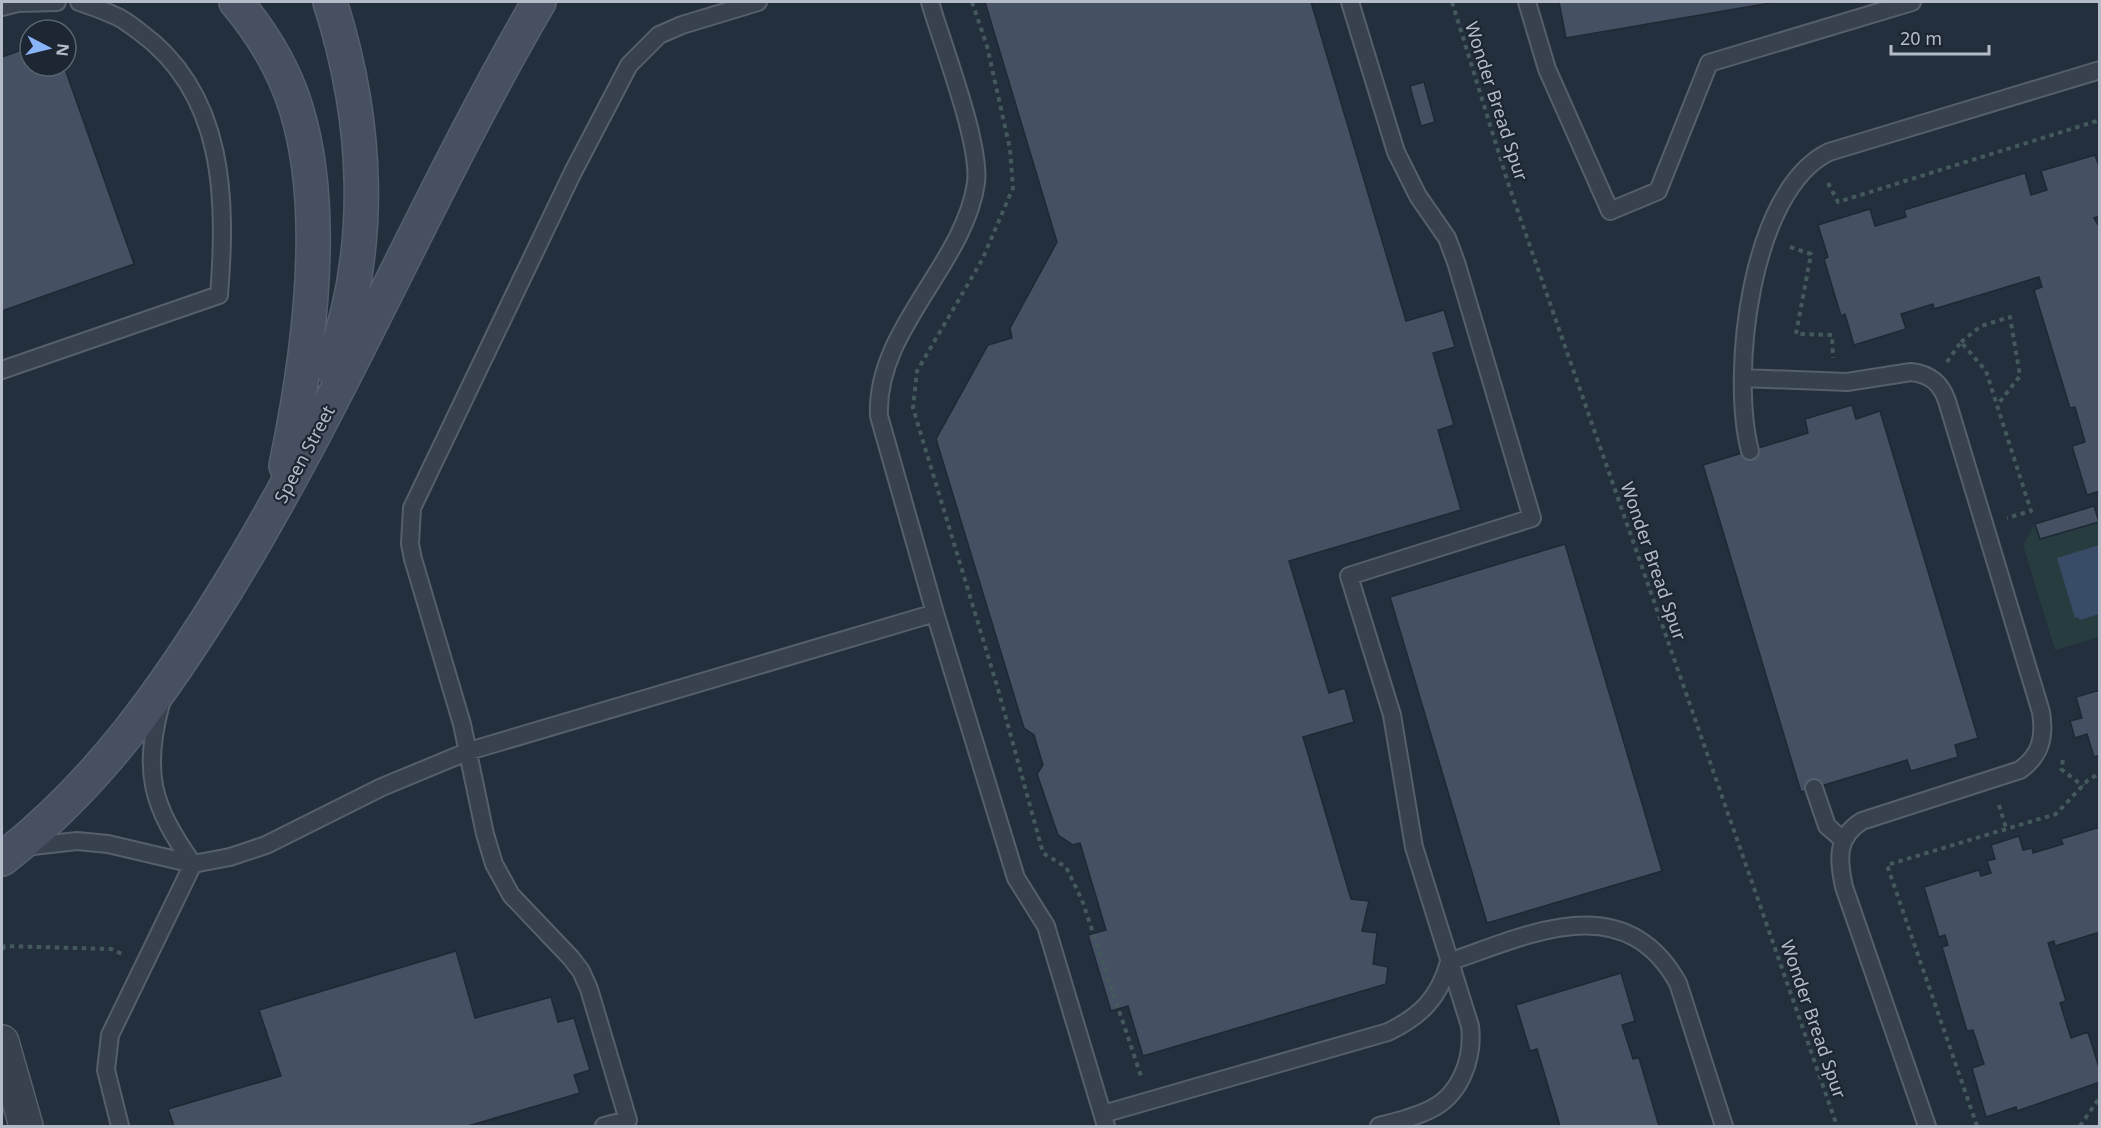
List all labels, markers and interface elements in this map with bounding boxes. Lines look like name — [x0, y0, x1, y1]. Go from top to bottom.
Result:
north arrow — [18, 18, 78, 78]
street label: Wonder Bread Spur — [1460, 18, 1534, 184]
scale bar — [1891, 18, 1988, 56]
text: 20 m — [1900, 26, 1942, 50]
text: N — [51, 42, 75, 58]
street label: Speen Street — [268, 401, 340, 507]
street label: Wonder Bread Spur — [1616, 479, 1693, 644]
street label: Wonder Bread Spur — [1776, 937, 1853, 1102]

